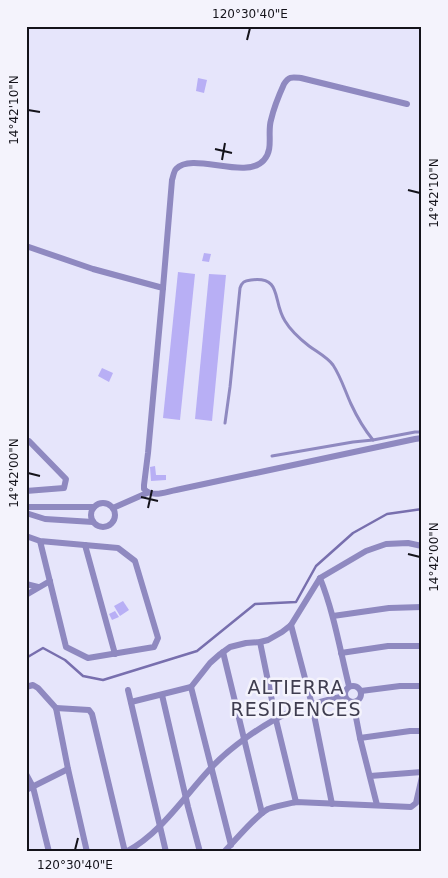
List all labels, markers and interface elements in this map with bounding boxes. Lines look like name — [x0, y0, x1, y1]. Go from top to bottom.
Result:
text: 120°30'40"E — [212, 7, 288, 21]
text: 14°42'10"N — [7, 75, 21, 145]
text: 14°42'10"N — [427, 158, 441, 228]
text: 14°42'00"N — [7, 438, 21, 508]
text: 14°42'00"N — [427, 522, 441, 592]
district label: ALTIERRA RESIDENCES — [230, 676, 362, 720]
text: 120°30'40"E — [37, 858, 113, 872]

